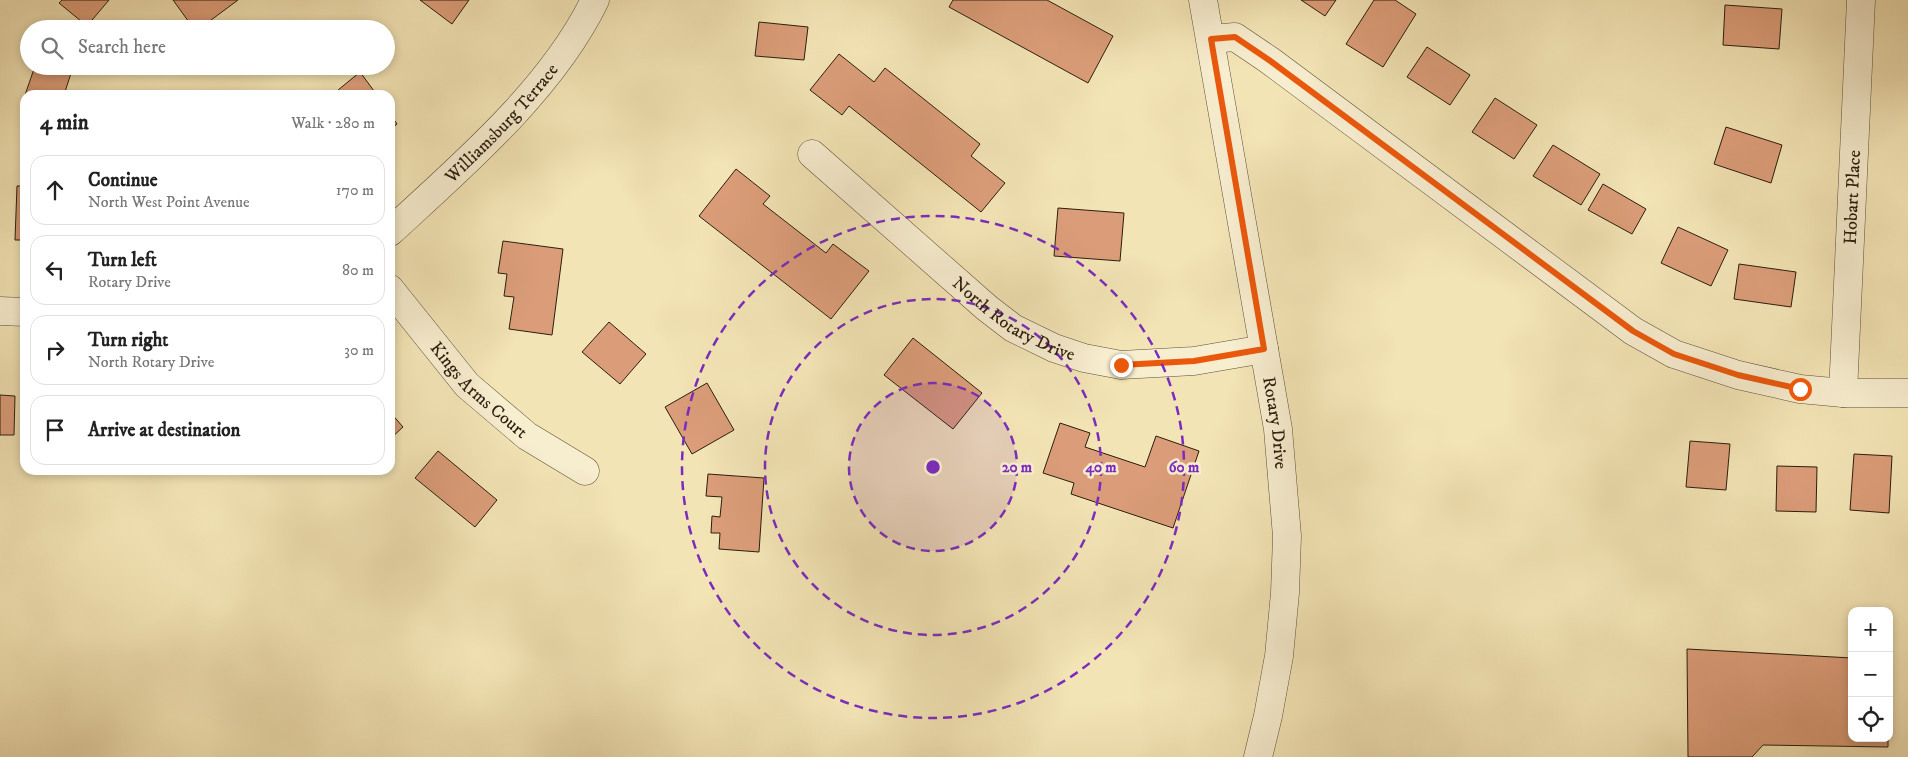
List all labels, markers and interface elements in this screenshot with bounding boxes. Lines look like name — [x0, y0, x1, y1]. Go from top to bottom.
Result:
search box — [20, 20, 395, 75]
icon: search — [38, 34, 66, 62]
text: Search here — [78, 36, 166, 59]
street label: Williamsburg Terrace — [440, 60, 564, 189]
text: 4 min — [40, 110, 89, 136]
text: Walk · 280 m — [291, 113, 375, 133]
street label: Hobart Place — [1840, 149, 1866, 245]
text: Continue — [88, 169, 158, 192]
icon: ahead — [41, 176, 69, 204]
text: 170 m — [336, 180, 374, 200]
text: North West Point Avenue — [88, 192, 250, 212]
text: Turn left — [88, 249, 157, 272]
icon: left — [41, 256, 69, 284]
text: 80 m — [342, 260, 374, 280]
text: Rotary Drive — [88, 272, 171, 292]
street label: North Rotary Drive — [947, 273, 1078, 366]
text: Turn right — [88, 329, 168, 352]
icon: right — [41, 336, 69, 364]
street label: Kings Arms Court — [425, 338, 532, 444]
text: 30 m — [344, 340, 374, 360]
text: North Rotary Drive — [88, 352, 214, 372]
route end — [1110, 354, 1133, 377]
street label: Rotary Drive — [1257, 375, 1291, 470]
route start — [1789, 378, 1812, 401]
icon: arrive — [41, 416, 69, 444]
text: Arrive at destination — [88, 419, 240, 442]
centre of rings — [924, 458, 942, 476]
text: 20 m — [1002, 458, 1033, 477]
text: 40 m — [1084, 458, 1117, 477]
text: 60 m — [1169, 458, 1200, 477]
map controls — [1848, 607, 1893, 742]
button: + — [1848, 607, 1893, 652]
button: − — [1848, 652, 1893, 697]
button: locate — [1848, 697, 1893, 742]

